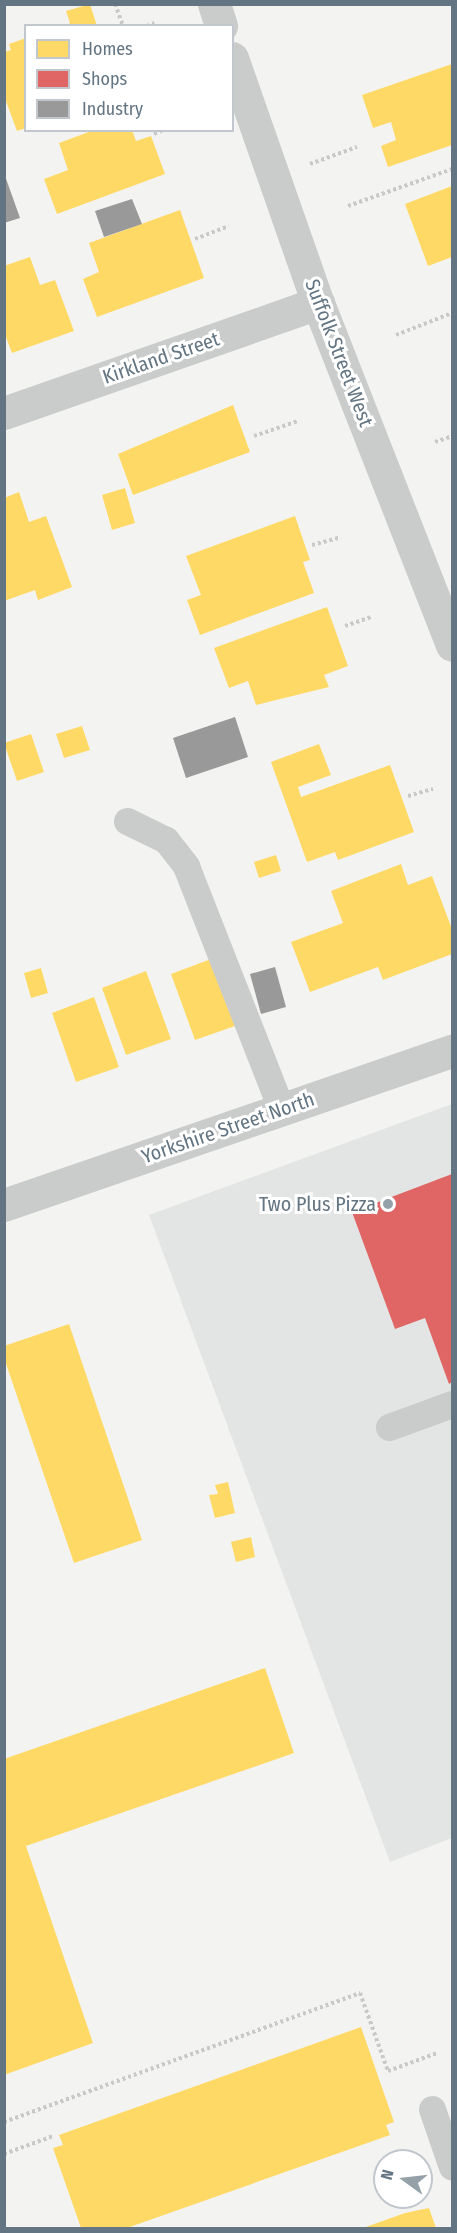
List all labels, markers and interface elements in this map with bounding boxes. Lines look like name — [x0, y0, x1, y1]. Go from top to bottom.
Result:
legend — [24, 24, 234, 132]
text: Homes — [82, 38, 133, 60]
text: Shops — [82, 68, 127, 90]
text: Industry — [82, 98, 143, 120]
street label: Suffolk Street West — [300, 276, 378, 430]
street label: Kirkland Street — [99, 327, 223, 389]
street label: Yorkshire Street North — [138, 1087, 318, 1169]
place label: Two Plus Pizza — [259, 1192, 376, 1216]
marker: Two Plus Pizza — [381, 1197, 395, 1211]
north arrow — [373, 2149, 433, 2209]
text: N — [377, 2168, 397, 2182]

